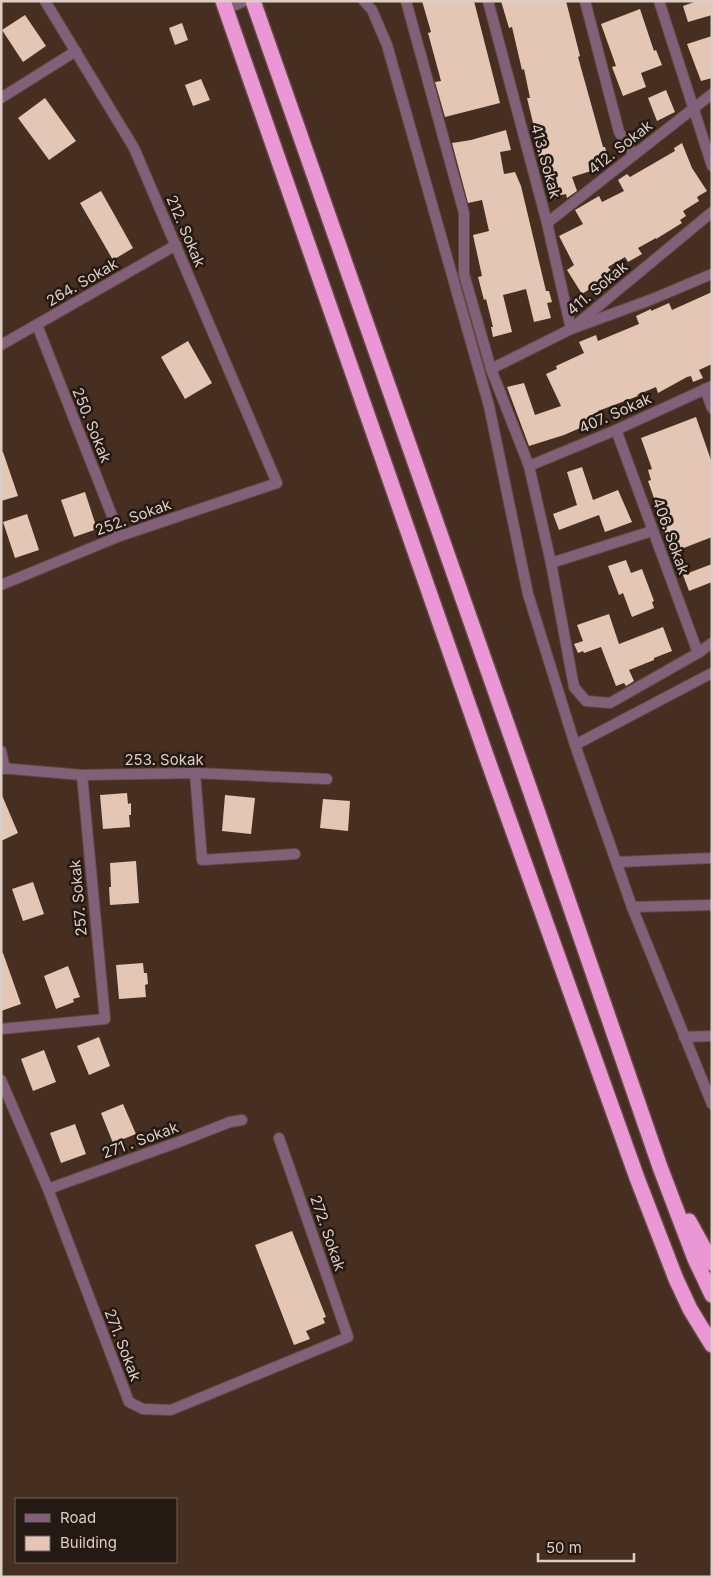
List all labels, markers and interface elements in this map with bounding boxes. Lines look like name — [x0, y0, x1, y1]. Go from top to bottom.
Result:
street label: 412. Sokak — [584, 115, 657, 178]
street label: 413. Sokak — [527, 122, 565, 201]
street label: 212. Sokak — [162, 192, 210, 271]
street label: 264. Sokak — [43, 253, 122, 310]
street label: 411. Sokak — [563, 257, 632, 319]
street label: 250. Sokak — [68, 385, 116, 466]
street label: 407. Sokak — [576, 388, 655, 437]
street label: 252. Sokak — [92, 494, 174, 540]
street label: 406. Sokak — [648, 495, 694, 578]
street label: 253. Sokak — [124, 750, 204, 769]
street label: 257. Sokak — [65, 858, 91, 937]
street label: 271 . Sokak — [99, 1117, 182, 1163]
street label: 272. Sokak — [306, 1193, 350, 1274]
street label: 271. Sokak — [101, 1306, 146, 1384]
legend — [15, 1498, 178, 1563]
text: Road — [60, 1508, 96, 1527]
scale bar — [538, 1530, 634, 1562]
text: Building — [60, 1533, 117, 1552]
text: 50 m — [546, 1538, 582, 1557]

